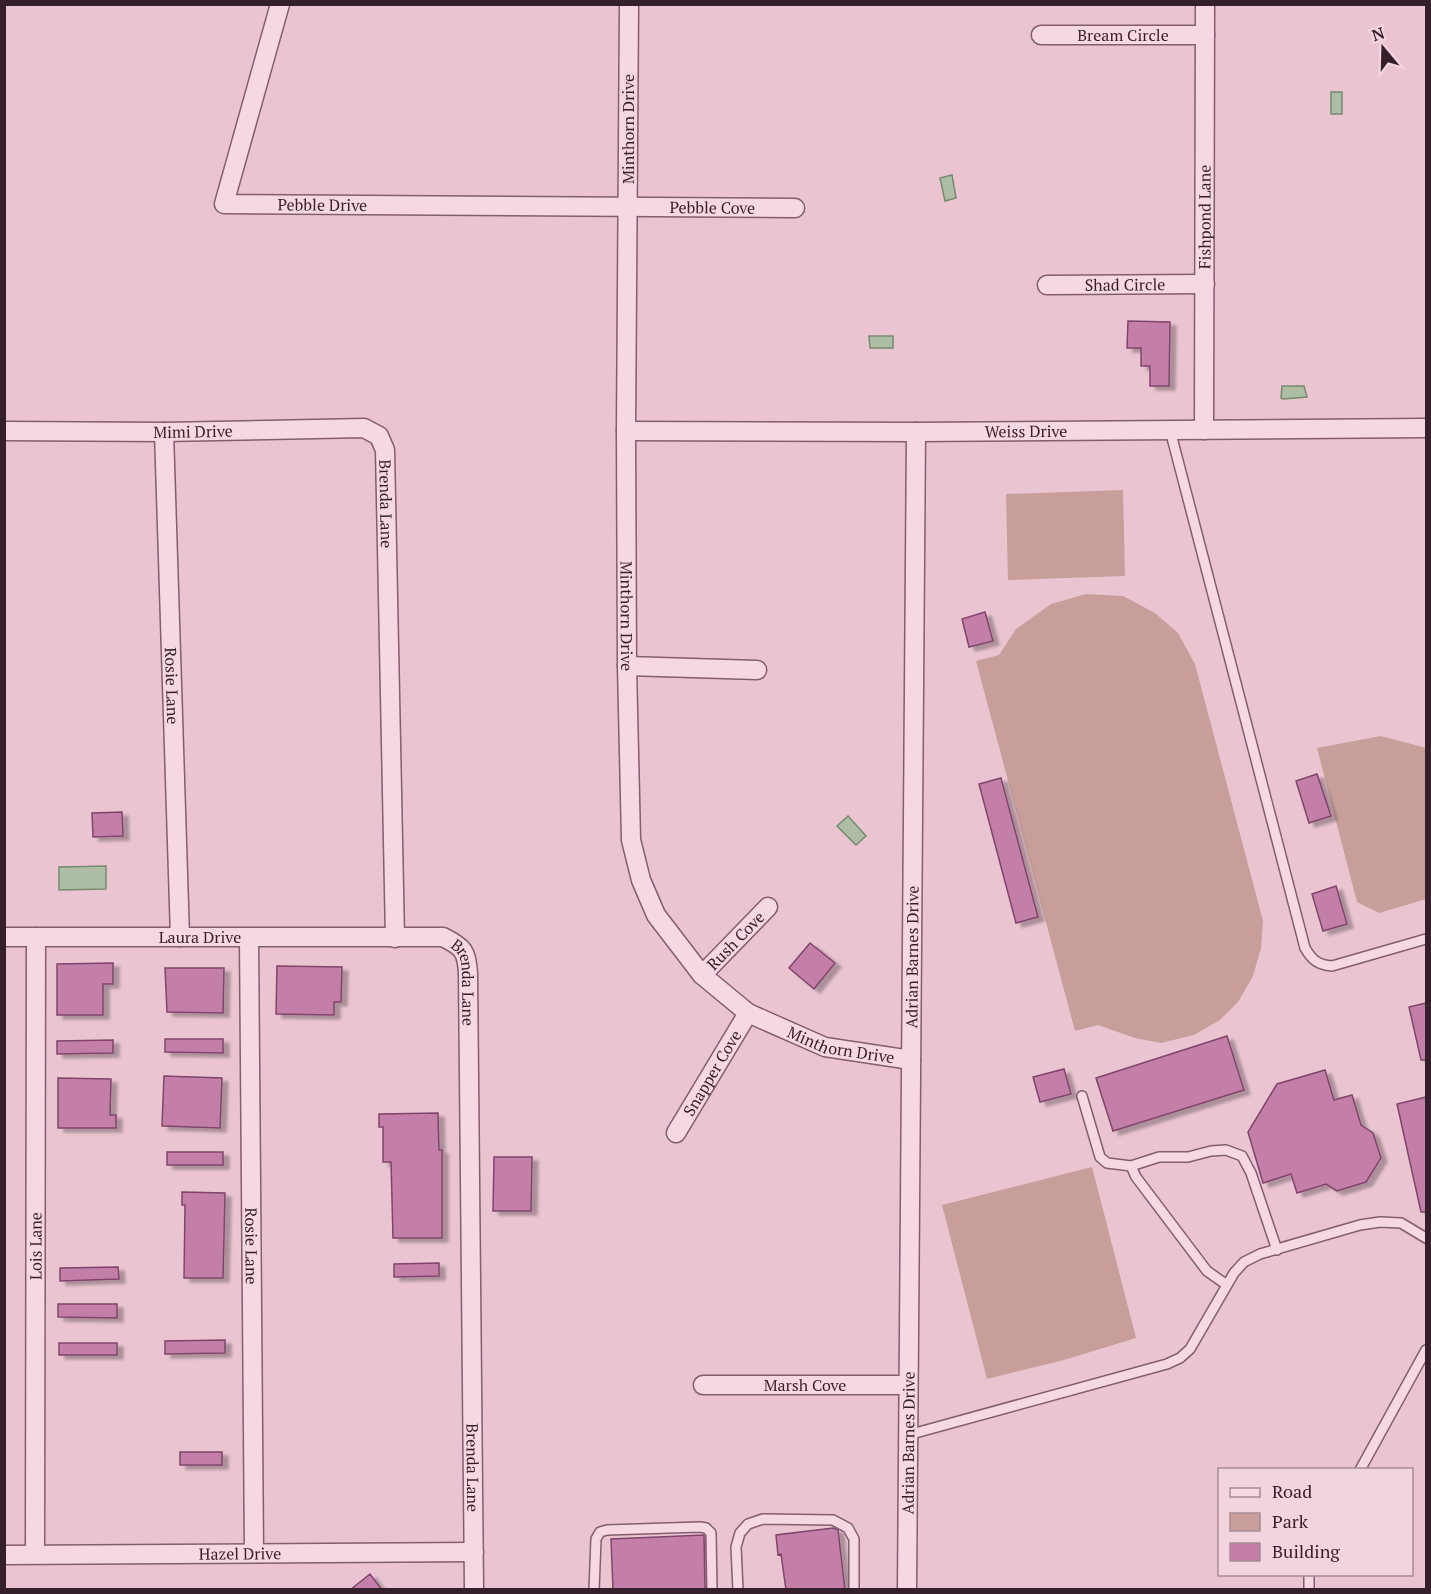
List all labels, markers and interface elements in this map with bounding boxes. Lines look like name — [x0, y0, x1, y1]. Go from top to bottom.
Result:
north arrow — [1353, 18, 1413, 78]
text: N — [1369, 21, 1387, 46]
street label: Bream Circle — [1077, 24, 1169, 46]
street label: Minthorn Drive — [617, 74, 639, 184]
street label: Fishpond Lane — [1193, 165, 1216, 269]
street label: Pebble Drive — [277, 193, 367, 216]
street label: Pebble Cove — [669, 196, 755, 219]
street label: Shad Circle — [1085, 273, 1165, 296]
street label: Mimi Drive — [153, 420, 233, 443]
street label: Weiss Drive — [985, 420, 1067, 442]
street label: Brenda Lane — [374, 459, 398, 548]
street label: Minthorn Drive — [616, 561, 638, 671]
street label: Rosie Lane — [160, 647, 184, 725]
street label: Adrian Barnes Drive — [900, 885, 923, 1029]
street label: Rush Cove — [702, 906, 769, 975]
street label: Laura Drive — [159, 926, 241, 948]
street label: Brenda Lane — [447, 934, 480, 1026]
street label: Minthorn Drive — [784, 1021, 896, 1068]
street label: Snapper Cove — [678, 1026, 746, 1120]
street label: Rosie Lane — [240, 1207, 263, 1285]
street label: Lois Lane — [24, 1212, 47, 1280]
street label: Adrian Barnes Drive — [897, 1371, 920, 1515]
street label: Marsh Cove — [764, 1374, 846, 1396]
street label: Brenda Lane — [461, 1423, 484, 1512]
legend — [1218, 1468, 1413, 1576]
text: Road — [1272, 1479, 1312, 1503]
text: Park — [1272, 1509, 1309, 1533]
text: Building — [1272, 1539, 1340, 1563]
street label: Hazel Drive — [199, 1542, 281, 1565]

